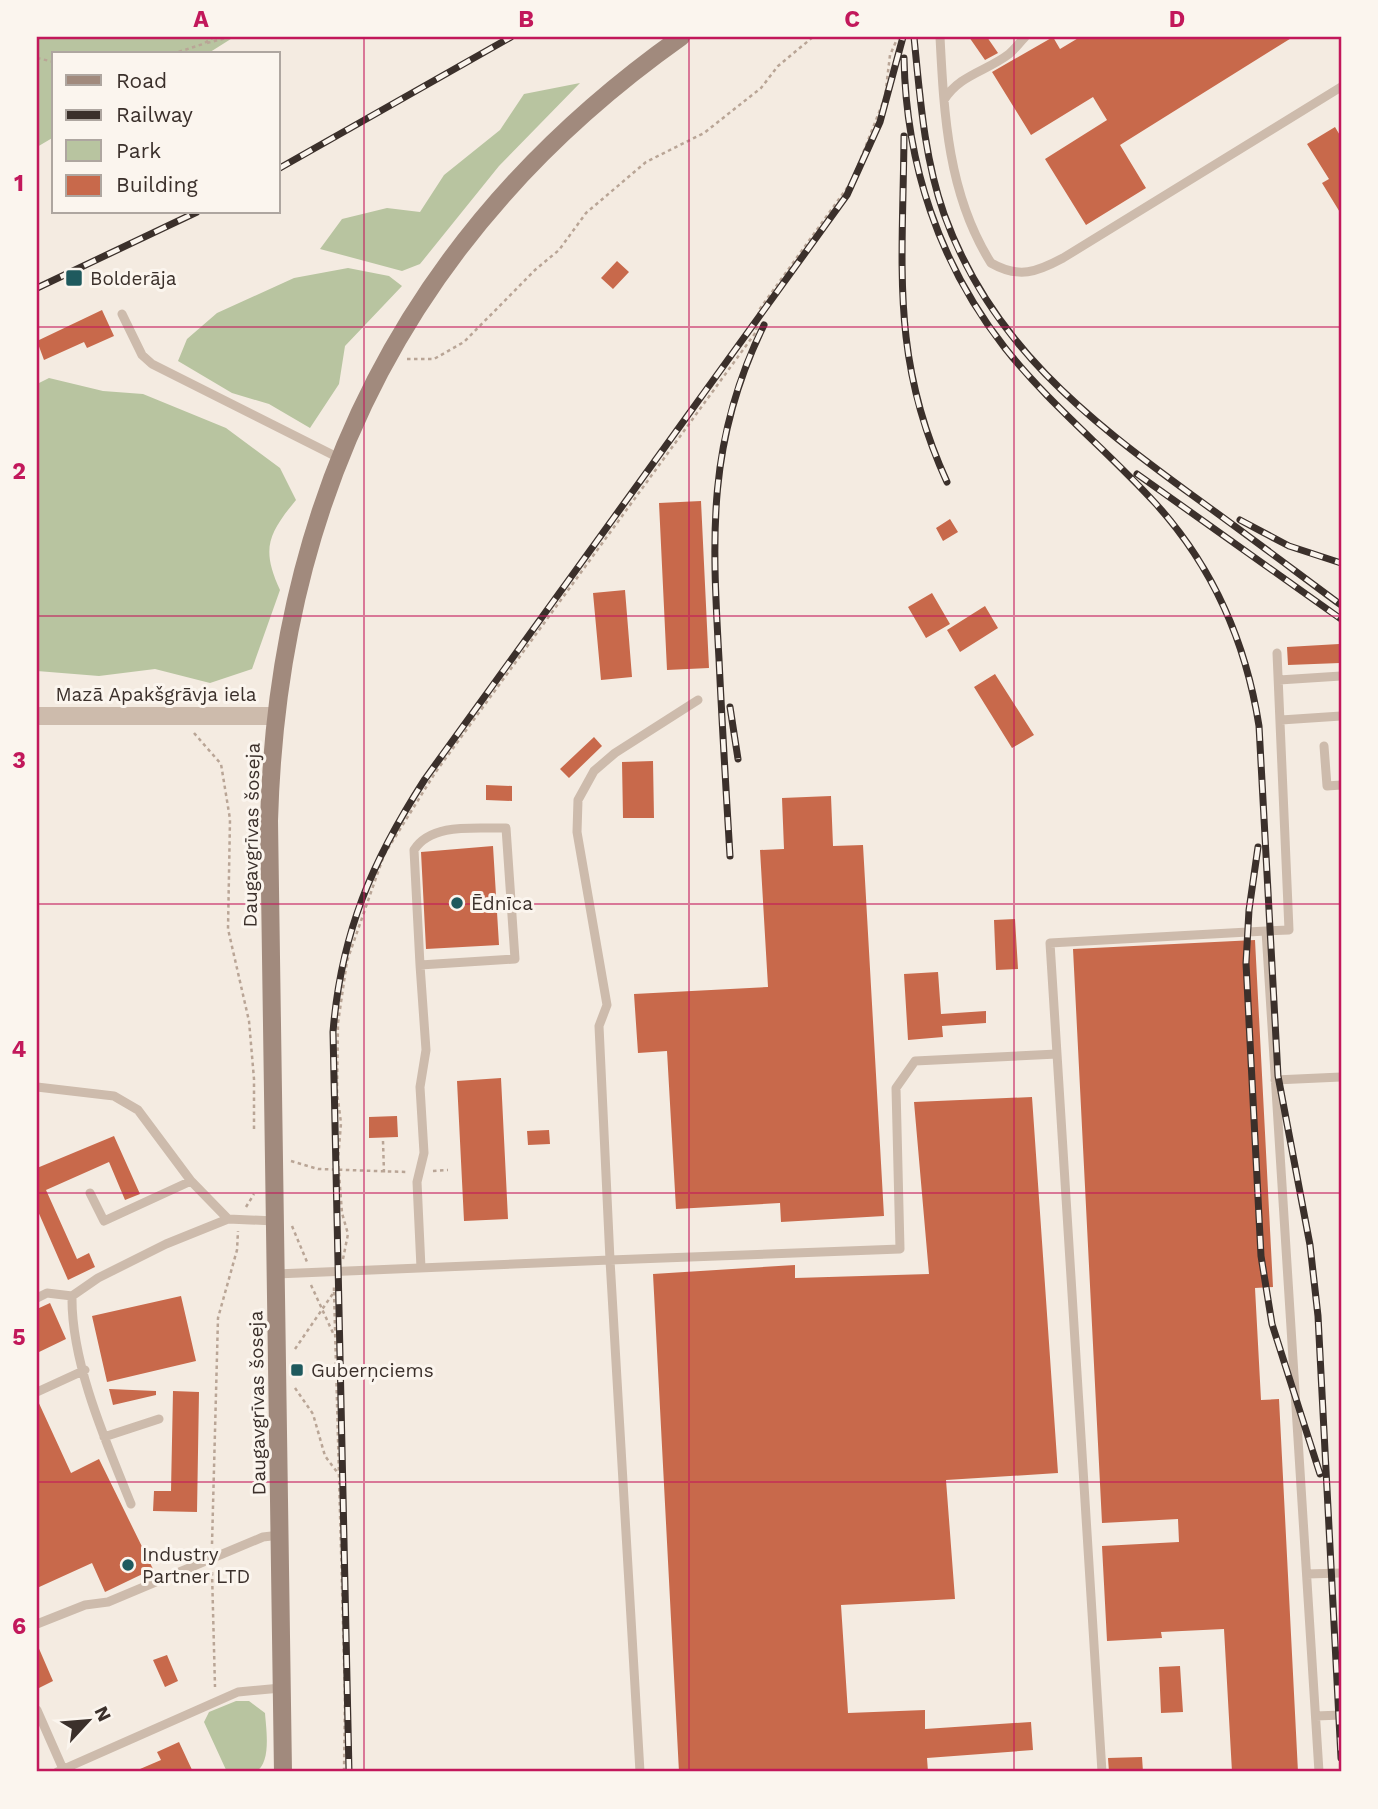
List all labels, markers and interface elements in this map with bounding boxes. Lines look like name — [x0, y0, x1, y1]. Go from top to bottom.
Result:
text: A — [193, 6, 209, 33]
text: B — [518, 6, 534, 33]
text: C — [844, 6, 860, 33]
text: D — [1169, 6, 1185, 33]
legend — [52, 52, 280, 214]
text: Road — [116, 68, 167, 93]
text: Railway — [116, 102, 193, 127]
text: Park — [116, 138, 161, 163]
text: 1 — [14, 170, 24, 197]
text: Building — [116, 172, 198, 197]
place label: Bolderāja — [90, 267, 177, 290]
marker: Bolderāja — [64, 268, 84, 288]
text: 2 — [12, 458, 26, 485]
street label: Mazā Apakšgrāvja iela — [55, 683, 257, 706]
street label: Daugavgrīvas šoseja — [238, 742, 265, 927]
text: 3 — [12, 747, 26, 774]
place label: Ēdnīca — [471, 892, 533, 915]
marker: Ēdnīca — [449, 895, 465, 911]
text: 4 — [12, 1036, 27, 1063]
street label: Daugavgrīvas šoseja — [244, 1310, 271, 1495]
text: 5 — [12, 1324, 26, 1351]
place label: Guberņciems — [311, 1359, 434, 1382]
marker: Guberņciems — [289, 1362, 305, 1378]
place label: Industry Partner LTD — [142, 1543, 250, 1588]
marker: Industry Partner LTD — [120, 1557, 136, 1573]
text: 6 — [12, 1613, 26, 1640]
north arrow — [52, 1686, 122, 1756]
text: N — [89, 1702, 116, 1725]

